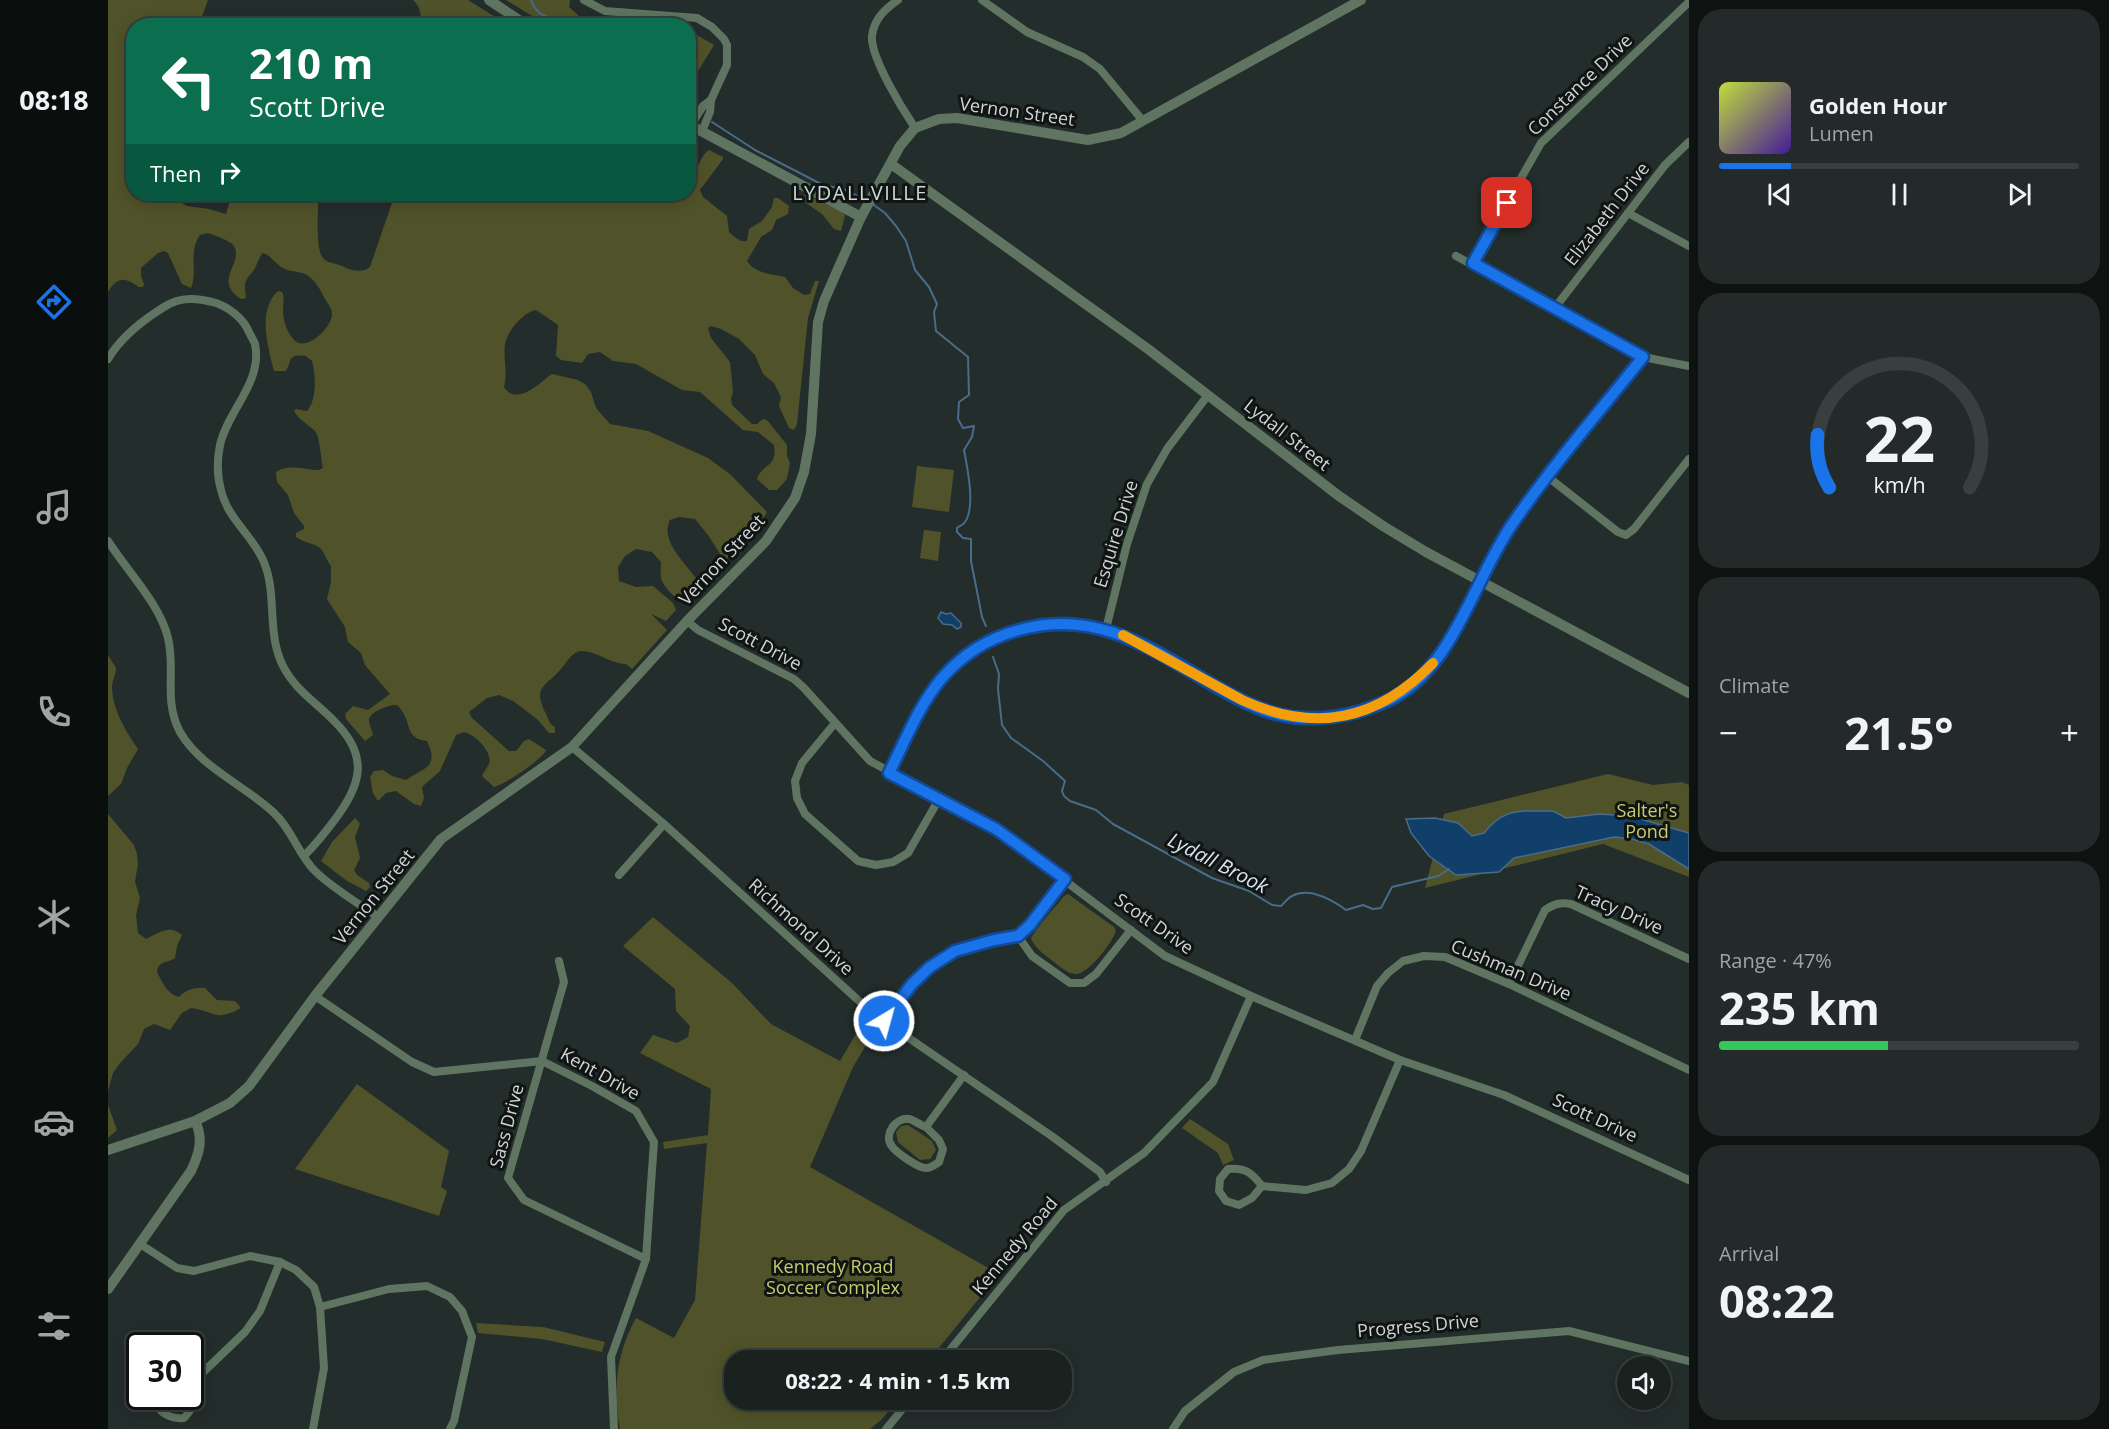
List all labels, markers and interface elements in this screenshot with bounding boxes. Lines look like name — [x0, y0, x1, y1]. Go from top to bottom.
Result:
street label: Constance Drive — [1522, 28, 1637, 140]
text: 210 m — [249, 34, 373, 91]
icon: left — [150, 42, 228, 120]
text: 08:18 — [19, 81, 89, 118]
text: Scott Drive — [249, 88, 385, 125]
text: Golden Hour — [1809, 90, 1947, 120]
street label: Vernon Street — [958, 91, 1076, 131]
text: Lumen — [1809, 120, 1874, 147]
icon: right — [213, 156, 246, 189]
street label: Elizabeth Drive — [1558, 157, 1654, 270]
text: Then — [150, 158, 201, 188]
pin — [1481, 177, 1532, 228]
icon: previous — [1763, 178, 1796, 211]
icon: pause — [1883, 178, 1916, 211]
icon: next — [2003, 178, 2036, 211]
district label: LYDALLVILLE — [792, 179, 928, 206]
icon: arrive — [1490, 186, 1523, 219]
icon: directions — [33, 281, 75, 323]
street label: Lydall Street — [1239, 393, 1336, 476]
text: 22 — [1863, 395, 1935, 480]
text: km/h — [1873, 470, 1925, 499]
street label: Esquire Drive — [1087, 477, 1143, 590]
icon: music — [33, 486, 75, 528]
street label: Vernon Street — [673, 509, 770, 610]
street label: Scott Drive — [715, 611, 806, 675]
text: Climate — [1719, 672, 1790, 699]
icon: phone — [33, 691, 75, 733]
text: 21.5° — [1844, 702, 1954, 763]
text: − — [1719, 710, 1738, 755]
text: + — [2060, 710, 2079, 755]
park label: Salter's Pond — [1617, 798, 1677, 843]
water label: Lydall Brook — [1163, 826, 1274, 900]
street label: Vernon Street — [327, 844, 419, 949]
street label: Richmond Drive — [744, 873, 859, 980]
street label: Tracy Drive — [1572, 879, 1667, 939]
street label: Scott Drive — [1110, 887, 1199, 959]
icon: climate — [33, 896, 75, 938]
street label: Cushman Drive — [1448, 933, 1575, 1005]
text: Range · 47% — [1719, 947, 1832, 974]
text: 235 km — [1719, 977, 1880, 1038]
position arrow — [852, 989, 916, 1053]
street label: Kent Drive — [556, 1041, 644, 1105]
street label: Sass Drive — [483, 1081, 529, 1170]
street label: Scott Drive — [1549, 1087, 1642, 1147]
icon: car — [33, 1101, 75, 1143]
street label: Kennedy Road — [966, 1191, 1062, 1299]
text: Arrival — [1719, 1240, 1779, 1267]
park label: Kennedy Road Soccer Complex — [766, 1254, 901, 1299]
text: 08:22 — [1719, 1270, 1835, 1331]
icon: filters — [33, 1305, 75, 1347]
street label: Progress Drive — [1356, 1308, 1480, 1342]
speed limit sign: 30 — [126, 1332, 204, 1410]
map controls — [1617, 1356, 1671, 1410]
button: sound — [1617, 1356, 1671, 1410]
text: 08:22 · 4 min · 1.5 km — [785, 1365, 1011, 1395]

